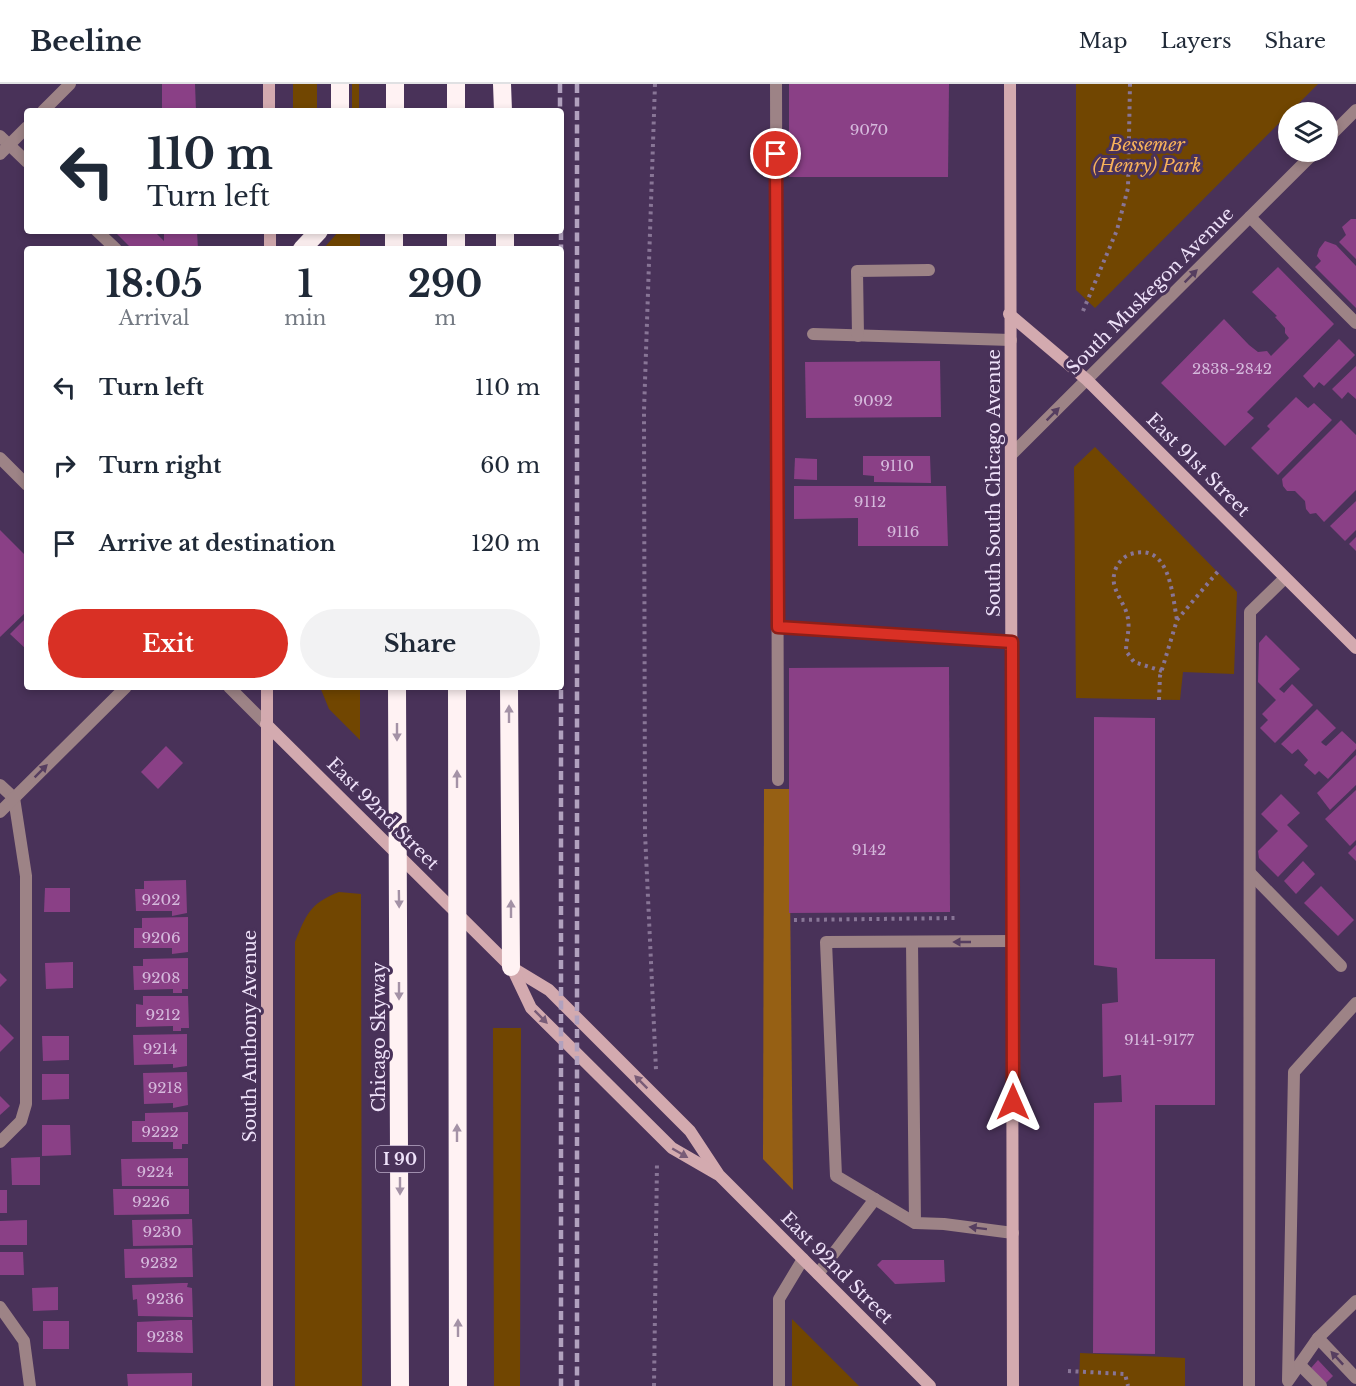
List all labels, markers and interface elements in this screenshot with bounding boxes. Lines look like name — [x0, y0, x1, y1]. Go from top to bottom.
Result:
text: Beeline — [30, 24, 142, 59]
text: Map — [1079, 28, 1128, 54]
text: Layers — [1161, 28, 1232, 54]
text: Share — [1265, 28, 1326, 54]
map controls — [1278, 102, 1338, 162]
button: layers — [1278, 102, 1338, 162]
house number: 9070 — [850, 120, 888, 139]
text: 110 m — [147, 128, 273, 180]
pin — [750, 128, 801, 179]
icon: left — [48, 132, 126, 210]
park label: Bessemer (Henry) Park — [1093, 134, 1201, 177]
icon: arrive — [759, 137, 792, 170]
text: Turn left — [147, 180, 270, 213]
street label: South Muskegon Avenue — [1062, 203, 1238, 379]
text: 18:05 — [105, 262, 203, 307]
text: 1 — [297, 262, 313, 307]
text: 290 — [408, 262, 483, 307]
one-way arrow — [1183, 269, 1197, 283]
text: Arrival — [119, 306, 190, 330]
text: min — [284, 306, 326, 330]
text: m — [434, 306, 456, 330]
street label: South South Chicago Avenue — [983, 349, 1005, 617]
house number: 2838-2842 — [1192, 359, 1272, 378]
icon: left — [48, 371, 81, 404]
text: Turn left — [99, 374, 204, 401]
text: 110 m — [475, 374, 540, 401]
house number: 9092 — [853, 391, 893, 410]
one-way arrow — [1045, 407, 1059, 421]
street label: East 91st Street — [1142, 409, 1254, 521]
icon: right — [48, 449, 81, 482]
text: Turn right — [99, 452, 221, 479]
text: 60 m — [480, 452, 540, 479]
house number: 9110 — [880, 456, 914, 475]
house number: 9112 — [854, 492, 886, 511]
house number: 9116 — [887, 522, 919, 541]
icon: arrive — [48, 527, 81, 560]
text: Arrive at destination — [99, 530, 336, 557]
text: 120 m — [471, 530, 540, 557]
button: Exit — [48, 609, 288, 678]
button: Share — [300, 609, 540, 678]
one-way arrow — [504, 704, 514, 723]
one-way arrow — [392, 723, 402, 742]
street label: East 92nd Street — [322, 753, 444, 875]
one-way arrow — [34, 764, 49, 778]
one-way arrow — [452, 769, 462, 788]
house number: 9142 — [852, 840, 886, 859]
house number: 9202 — [142, 890, 180, 909]
one-way arrow — [394, 890, 404, 909]
one-way arrow — [506, 899, 516, 918]
house number: 9206 — [141, 928, 181, 947]
street label: South Anthony Avenue — [239, 930, 261, 1142]
one-way arrow — [953, 937, 972, 947]
street label: Chicago Skyway — [368, 961, 390, 1112]
house number: 9208 — [142, 968, 180, 987]
one-way arrow — [395, 981, 404, 1000]
house number: 9212 — [146, 1005, 180, 1024]
one-way arrow — [533, 1010, 547, 1024]
house number: 9141-9177 — [1124, 1030, 1195, 1049]
house number: 9214 — [143, 1039, 177, 1058]
position arrow — [981, 1070, 1045, 1134]
one-way arrow — [635, 1075, 649, 1089]
house number: 9218 — [148, 1078, 182, 1097]
house number: 9222 — [141, 1122, 179, 1141]
one-way arrow — [452, 1123, 462, 1142]
road number: I 90 — [376, 1146, 424, 1172]
one-way arrow — [672, 1148, 689, 1158]
house number: 9224 — [137, 1162, 173, 1181]
one-way arrow — [395, 1176, 405, 1195]
house number: 9226 — [132, 1192, 170, 1211]
street label: East 92nd Street — [776, 1207, 898, 1329]
house number: 9230 — [143, 1222, 181, 1241]
one-way arrow — [969, 1224, 988, 1233]
house number: 9232 — [140, 1253, 178, 1272]
house number: 9236 — [146, 1289, 184, 1308]
one-way arrow — [453, 1318, 463, 1337]
house number: 9238 — [146, 1327, 184, 1346]
one-way arrow — [1331, 1351, 1344, 1366]

